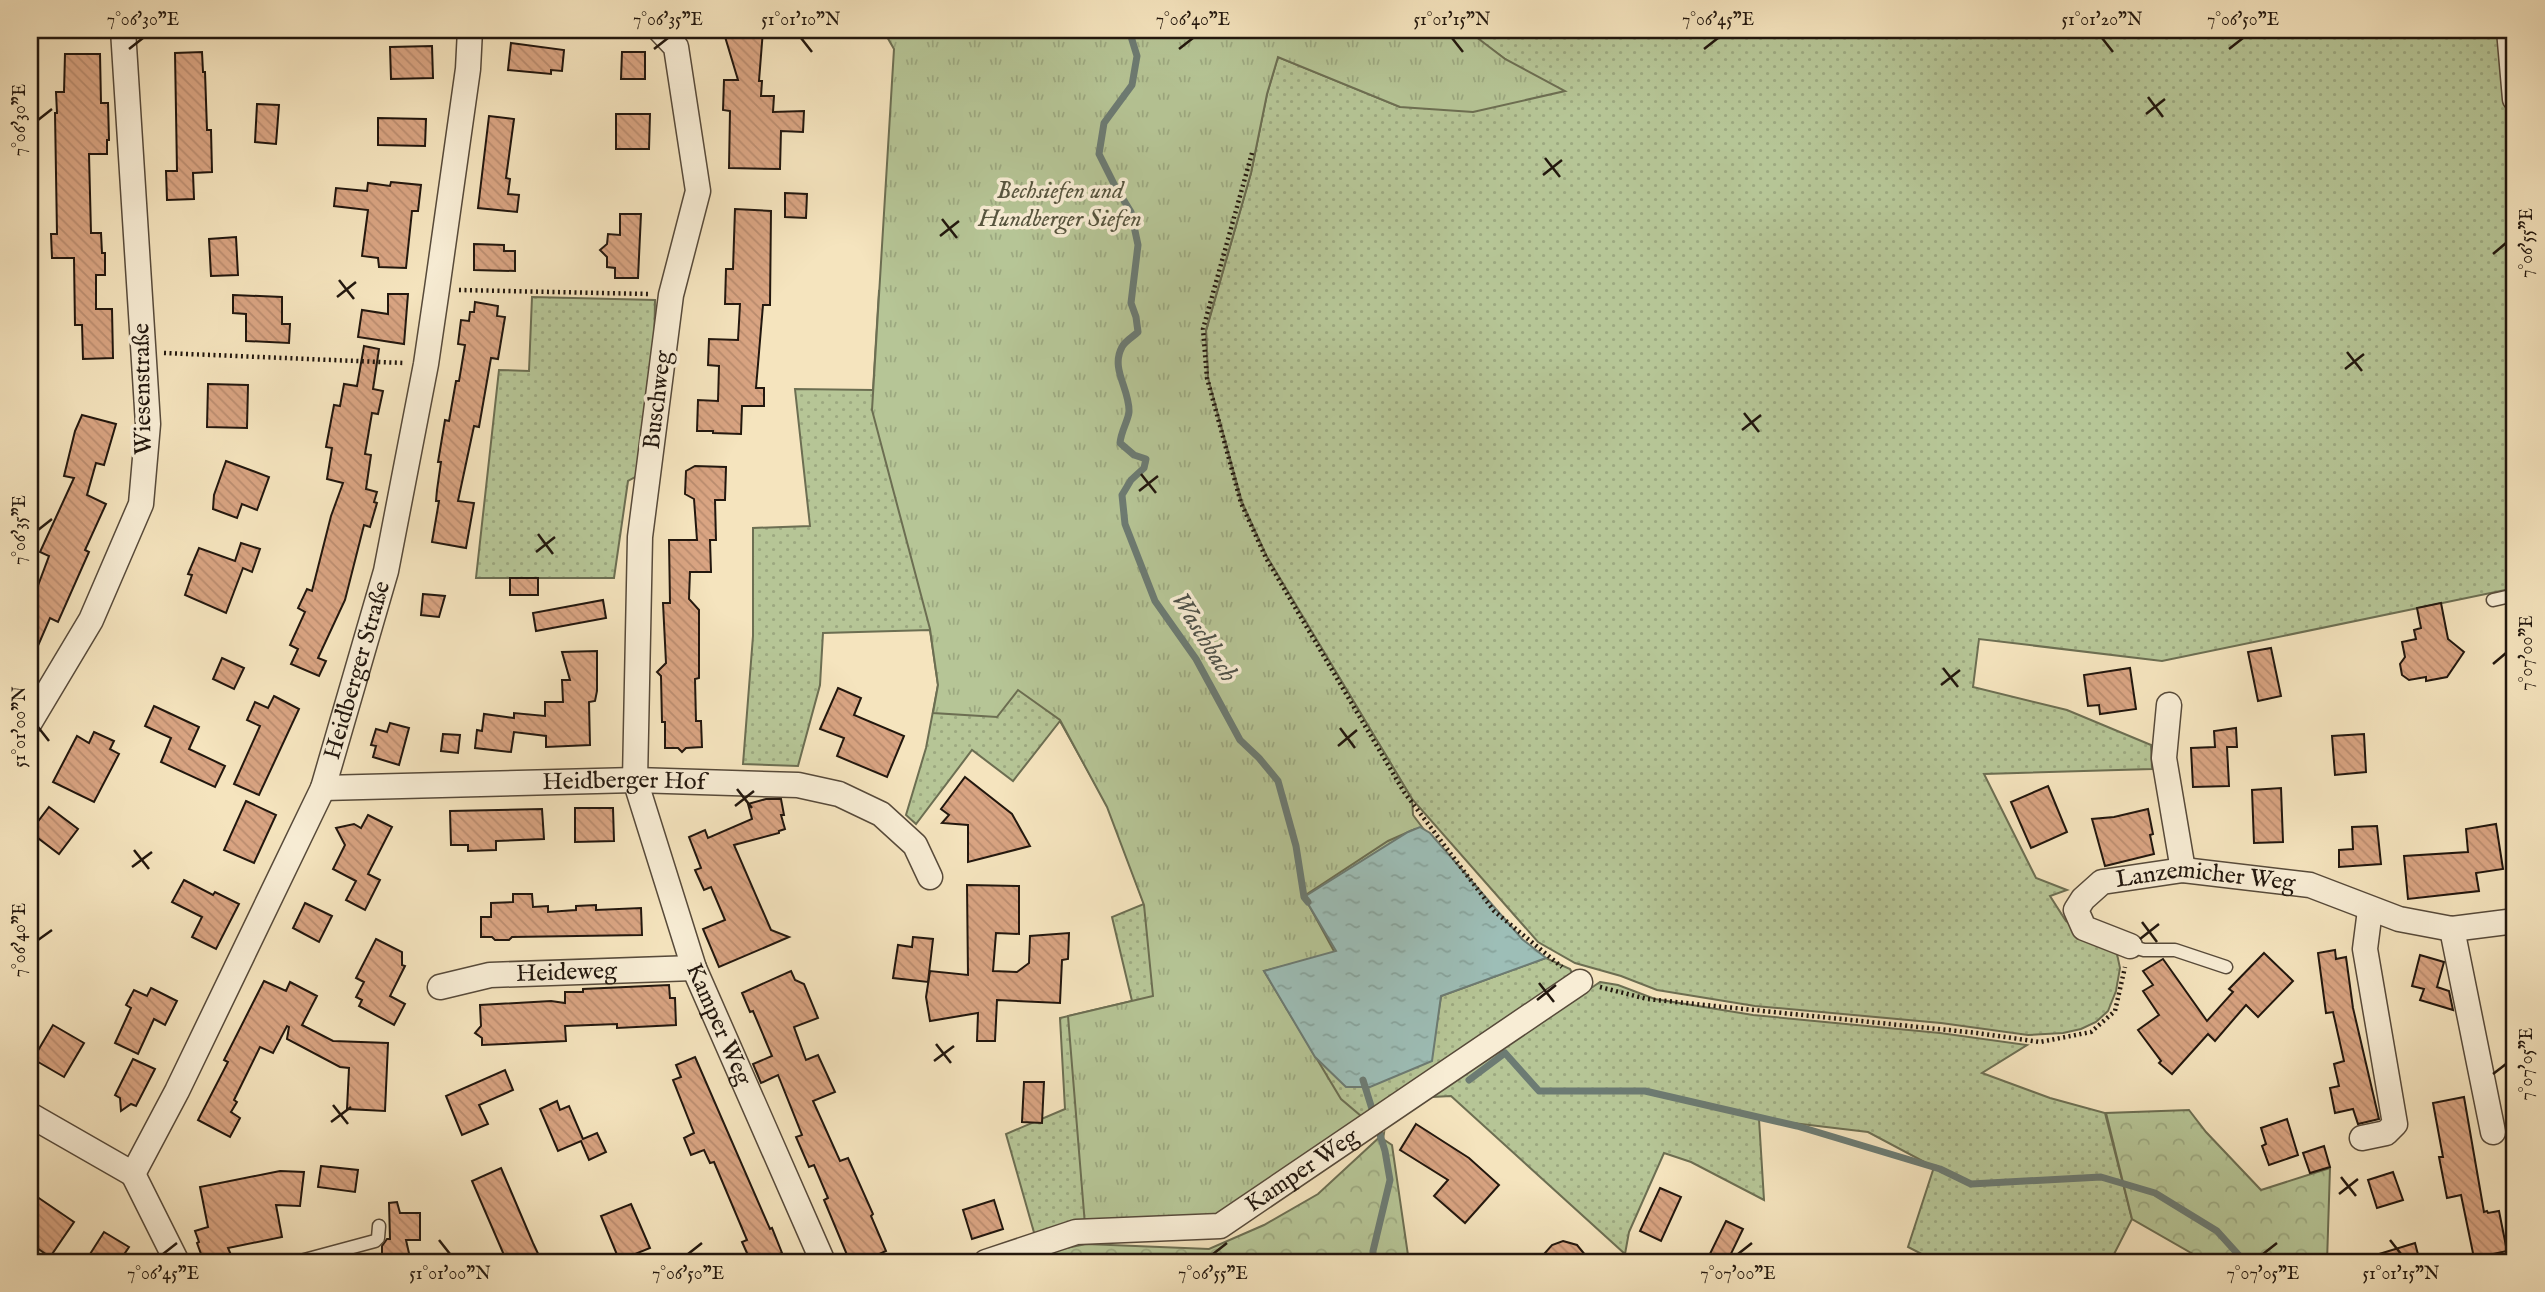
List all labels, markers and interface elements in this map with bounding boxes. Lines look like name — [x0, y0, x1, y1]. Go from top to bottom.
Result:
text: 7°06'30"E — [107, 9, 179, 32]
text: 7°06'35"E — [633, 9, 703, 32]
text: 51°01'10"N — [761, 9, 841, 32]
text: 7°06'40"E — [1156, 9, 1230, 32]
text: 51°01'15"N — [1413, 9, 1491, 32]
text: 7°06'45"E — [1682, 9, 1754, 32]
text: 51°01'20"N — [2061, 9, 2143, 32]
text: 7°06'50"E — [2207, 9, 2279, 32]
text: 7°06'30"E — [9, 84, 32, 156]
park label: Bechsiefen und Hundberger Siefen — [977, 176, 1142, 235]
text: 7°06'55"E — [2516, 208, 2539, 278]
street label: Wiesenstraße — [126, 323, 160, 455]
street label: Buschweg — [637, 348, 680, 451]
text: 7°06'35"E — [9, 495, 32, 565]
street label: Heidberger Straße — [317, 577, 398, 763]
water label: Waschbach — [1163, 586, 1245, 688]
text: 7°07'00"E — [2516, 615, 2539, 691]
text: 51°01'00"N — [9, 686, 32, 768]
street label: Heidberger Hof — [542, 764, 710, 798]
street label: Lanzemicher Weg — [2113, 854, 2298, 899]
text: 7°06'40"E — [9, 903, 32, 977]
street label: Heideweg — [515, 955, 619, 990]
street label: Kamper Weg — [678, 958, 759, 1091]
text: 7°07'05"E — [2516, 1027, 2539, 1101]
street label: Kamper Weg — [1239, 1121, 1365, 1220]
text: 7°06'45"E — [127, 1263, 199, 1286]
text: 51°01'00"N — [409, 1263, 491, 1286]
text: 7°06'50"E — [652, 1263, 724, 1286]
text: 7°06'55"E — [1178, 1263, 1248, 1286]
text: 7°07'00"E — [1700, 1263, 1776, 1286]
text: 7°07'05"E — [2226, 1263, 2300, 1286]
text: 51°01'15"N — [2362, 1263, 2440, 1286]

